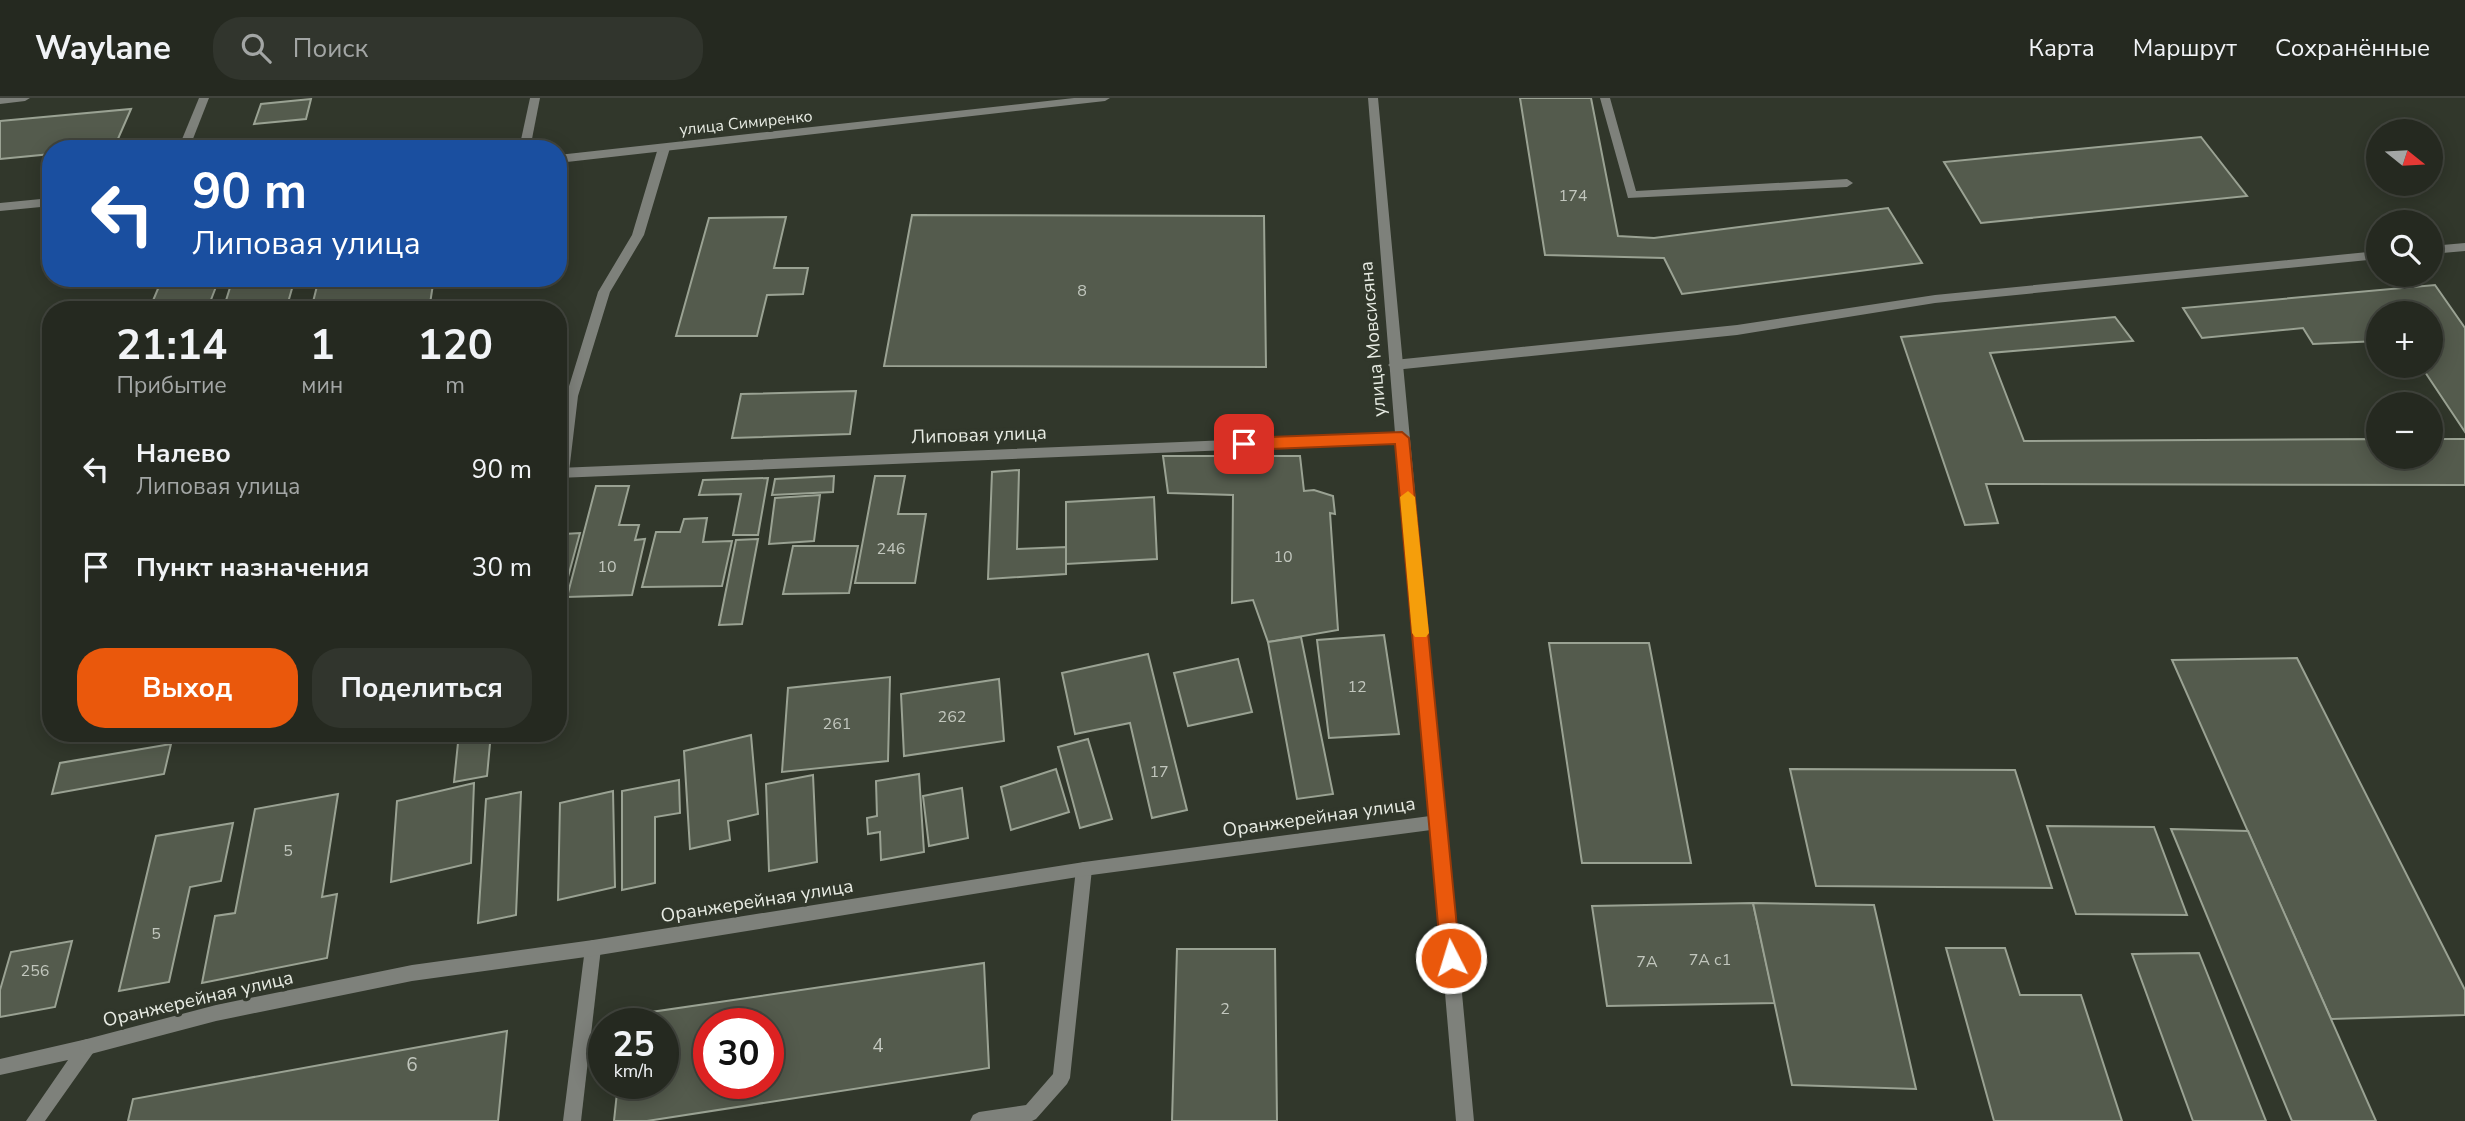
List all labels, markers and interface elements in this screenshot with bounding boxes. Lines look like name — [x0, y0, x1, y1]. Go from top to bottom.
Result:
search box — [213, 17, 703, 80]
text: Waylane — [35, 26, 171, 71]
icon: search — [237, 29, 275, 67]
text: Поиск — [293, 31, 368, 66]
text: Карта — [2029, 32, 2095, 64]
text: Маршрут — [2133, 32, 2237, 64]
text: Сохранённые — [2275, 32, 2430, 64]
street label: улица Симиренко — [678, 105, 814, 141]
north arrow — [2366, 119, 2443, 196]
map controls — [2366, 119, 2443, 469]
text: 90 m — [192, 158, 307, 225]
icon: left — [77, 168, 168, 259]
house number: 174 — [1559, 185, 1588, 207]
button: search — [2366, 210, 2443, 287]
text: Липовая улица — [192, 222, 421, 265]
street label: улица Мовсисяна — [1353, 260, 1393, 418]
house number: 8 — [1077, 280, 1087, 302]
button: + — [2366, 301, 2443, 378]
text: 21:14 — [116, 317, 227, 374]
text: 1 — [310, 317, 335, 374]
text: 120 — [417, 317, 493, 374]
text: Прибытие — [116, 370, 227, 401]
text: мин — [301, 370, 343, 401]
text: m — [445, 370, 465, 401]
button: − — [2366, 392, 2443, 469]
pin — [1214, 414, 1274, 474]
street label: Липовая улица — [911, 420, 1047, 450]
icon: arrive — [1225, 425, 1263, 463]
text: Налево — [136, 436, 231, 471]
icon: left — [77, 450, 115, 488]
text: 90 m — [472, 452, 532, 487]
text: Липовая улица — [136, 471, 300, 502]
house number: 246 — [877, 538, 905, 560]
house number: 10 — [1273, 546, 1293, 568]
icon: arrive — [77, 548, 115, 586]
text: Пункт назначения — [136, 550, 369, 585]
text: 30 m — [472, 550, 532, 585]
house number: 10 — [597, 556, 617, 578]
button: Выход — [77, 648, 298, 728]
button: Поделиться — [312, 648, 532, 728]
house number: 12 — [1347, 676, 1367, 698]
house number: 262 — [938, 706, 966, 728]
house number: 261 — [823, 713, 851, 735]
house number: 17 — [1149, 761, 1169, 783]
street label: Оранжерейная улица — [1221, 791, 1417, 843]
house number: 5 — [283, 840, 293, 862]
street label: Оранжерейная улица — [659, 873, 855, 929]
position arrow — [1414, 921, 1488, 995]
house number: 5 — [151, 923, 161, 945]
house number: 7А с1 — [1689, 949, 1731, 971]
house number: 7А — [1636, 951, 1658, 973]
house number: 256 — [21, 960, 49, 982]
street label: Оранжерейная улица — [100, 964, 296, 1034]
house number: 2 — [1220, 998, 1230, 1020]
speed limit sign: 30 — [693, 1008, 784, 1099]
text: 25 — [612, 1021, 655, 1068]
house number: 4 — [872, 1033, 884, 1059]
house number: 6 — [406, 1052, 418, 1078]
text: km/h — [614, 1059, 653, 1083]

